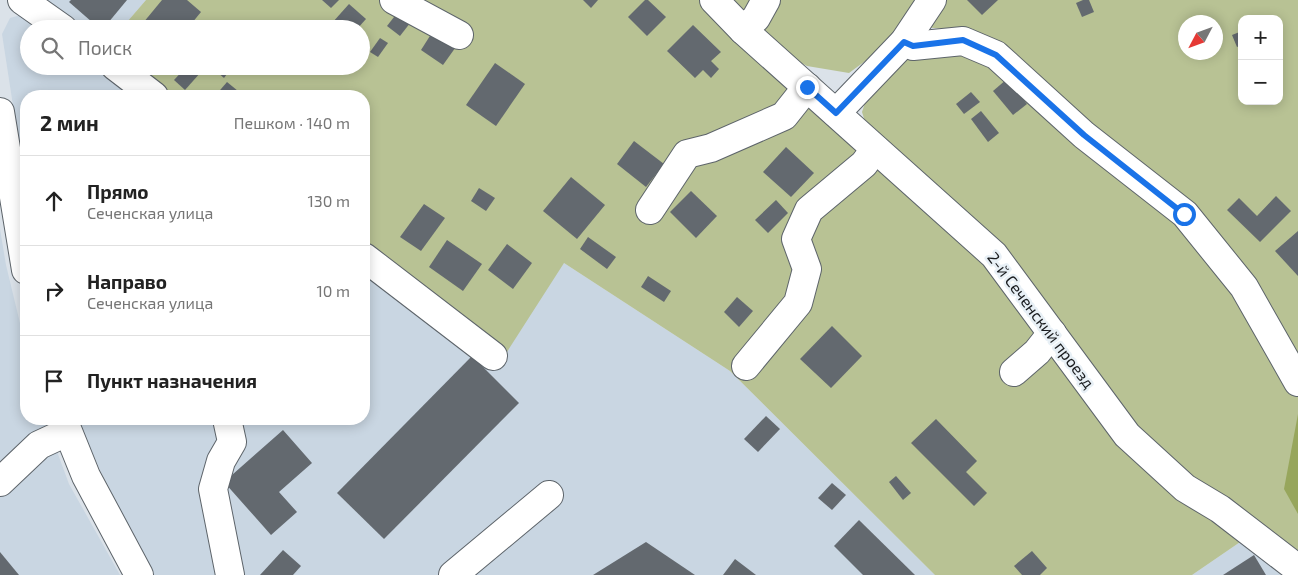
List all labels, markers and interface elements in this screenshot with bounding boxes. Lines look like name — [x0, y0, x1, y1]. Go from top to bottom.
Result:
north arrow — [1178, 15, 1223, 60]
map controls — [1238, 15, 1283, 105]
button: + — [1238, 15, 1283, 60]
search box — [20, 20, 370, 75]
icon: search — [38, 34, 66, 62]
text: Поиск — [78, 36, 132, 59]
button: − — [1238, 60, 1283, 105]
route end — [796, 76, 819, 99]
text: 2 мин — [40, 110, 99, 135]
text: Пешком · 140 m — [234, 113, 350, 132]
text: Прямо — [87, 180, 149, 203]
icon: ahead — [40, 187, 68, 215]
text: 130 m — [308, 191, 350, 210]
text: Сеченская улица — [87, 203, 213, 222]
route start — [1173, 203, 1196, 226]
street label: 2-й Сеченский проезд — [984, 248, 1099, 392]
text: Направо — [87, 270, 167, 293]
icon: right — [40, 277, 68, 305]
text: 10 m — [316, 281, 350, 300]
text: Сеченская улица — [87, 293, 213, 312]
icon: arrive — [40, 367, 68, 395]
text: Пункт назначения — [87, 369, 257, 392]

